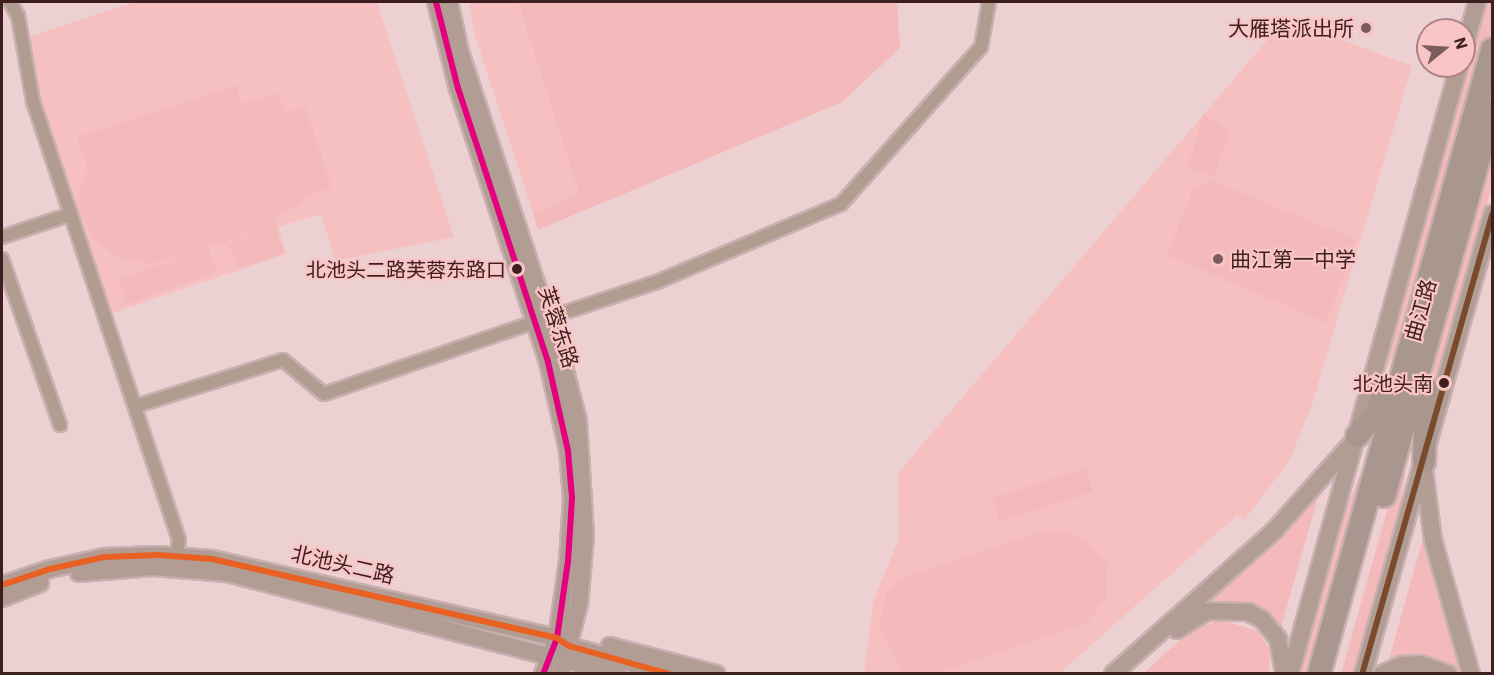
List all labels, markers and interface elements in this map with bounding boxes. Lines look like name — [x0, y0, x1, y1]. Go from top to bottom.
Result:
place label: 大雁塔派出所 — [1228, 15, 1354, 41]
north arrow — [1416, 18, 1476, 78]
marker: 大雁塔派出所 — [1359, 21, 1373, 35]
text: N — [1450, 34, 1473, 52]
place label: 曲江第一中学 — [1230, 246, 1356, 272]
marker: 曲江第一中学 — [1211, 252, 1225, 266]
place label: 北池头二路芙蓉东路口 — [306, 257, 506, 281]
marker: 北池头二路芙蓉东路口 — [511, 263, 523, 275]
street label: 曲江路 — [1399, 276, 1441, 344]
street label: 芙蓉东路 — [534, 283, 584, 371]
place label: 北池头南 — [1353, 371, 1433, 395]
marker: 北池头南 — [1438, 377, 1450, 389]
street label: 北池头二路 — [289, 540, 397, 588]

